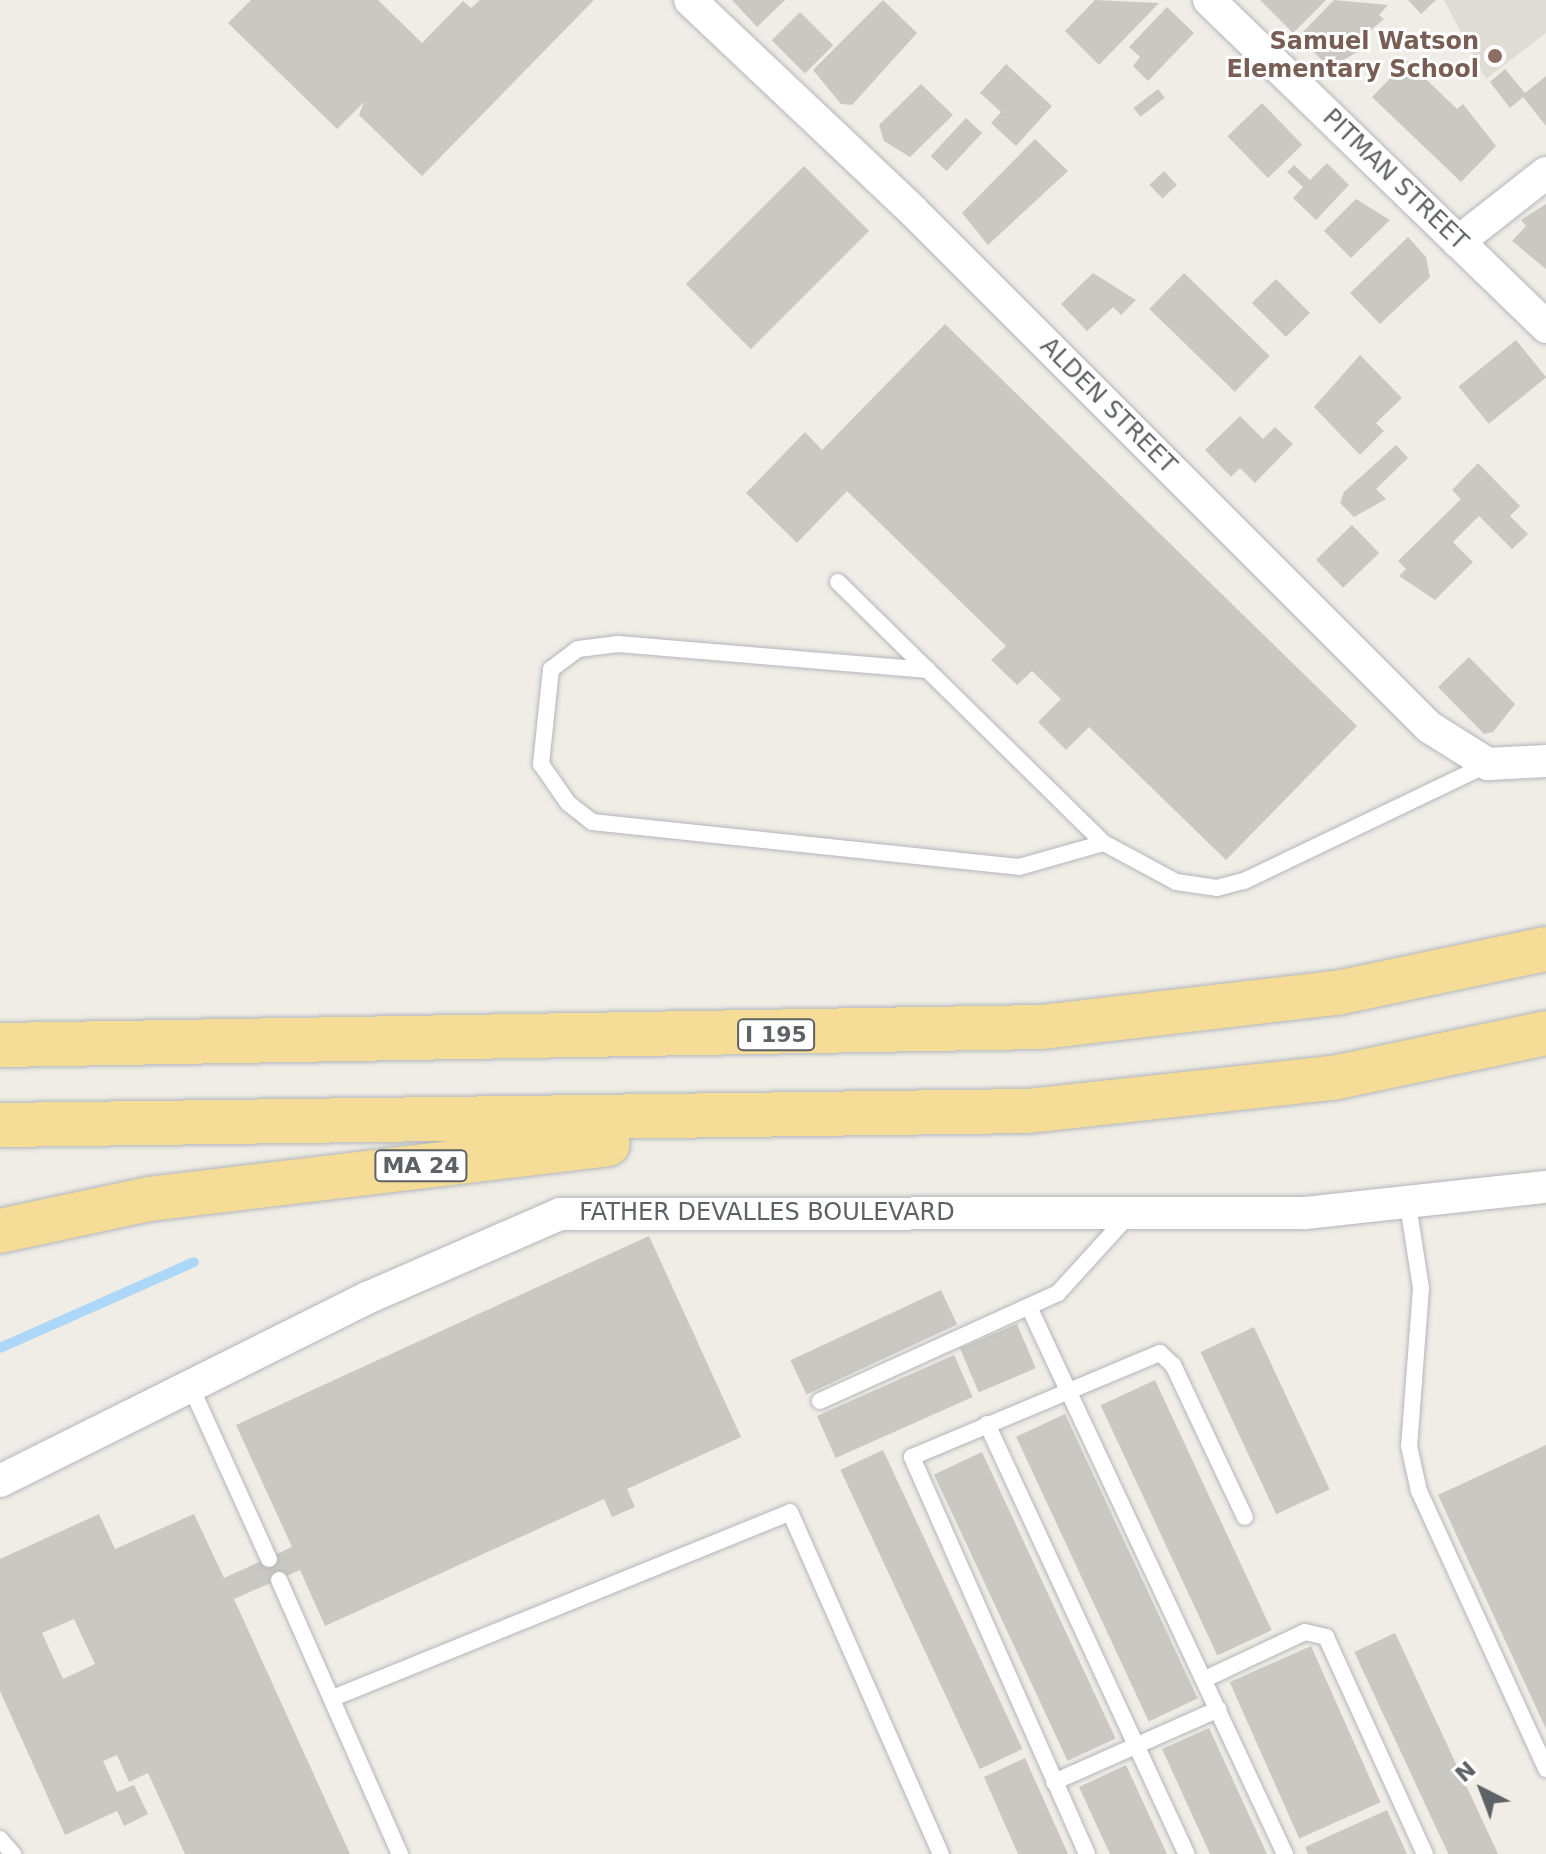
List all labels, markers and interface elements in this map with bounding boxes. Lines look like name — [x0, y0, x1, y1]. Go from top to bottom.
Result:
place label: Samuel Watson Elementary School — [1226, 28, 1479, 84]
marker: Samuel Watson Elementary School — [1486, 47, 1504, 65]
street label: PITMAN STREET — [1316, 103, 1474, 257]
street label: ALDEN STREET — [1034, 332, 1182, 480]
road number: I 195 — [736, 1017, 816, 1053]
road number: MA 24 — [373, 1148, 469, 1184]
street label: FATHER DEVALLES BOULEVARD — [579, 1199, 955, 1227]
north arrow — [1442, 1750, 1522, 1830]
text: N — [1450, 1756, 1481, 1787]

